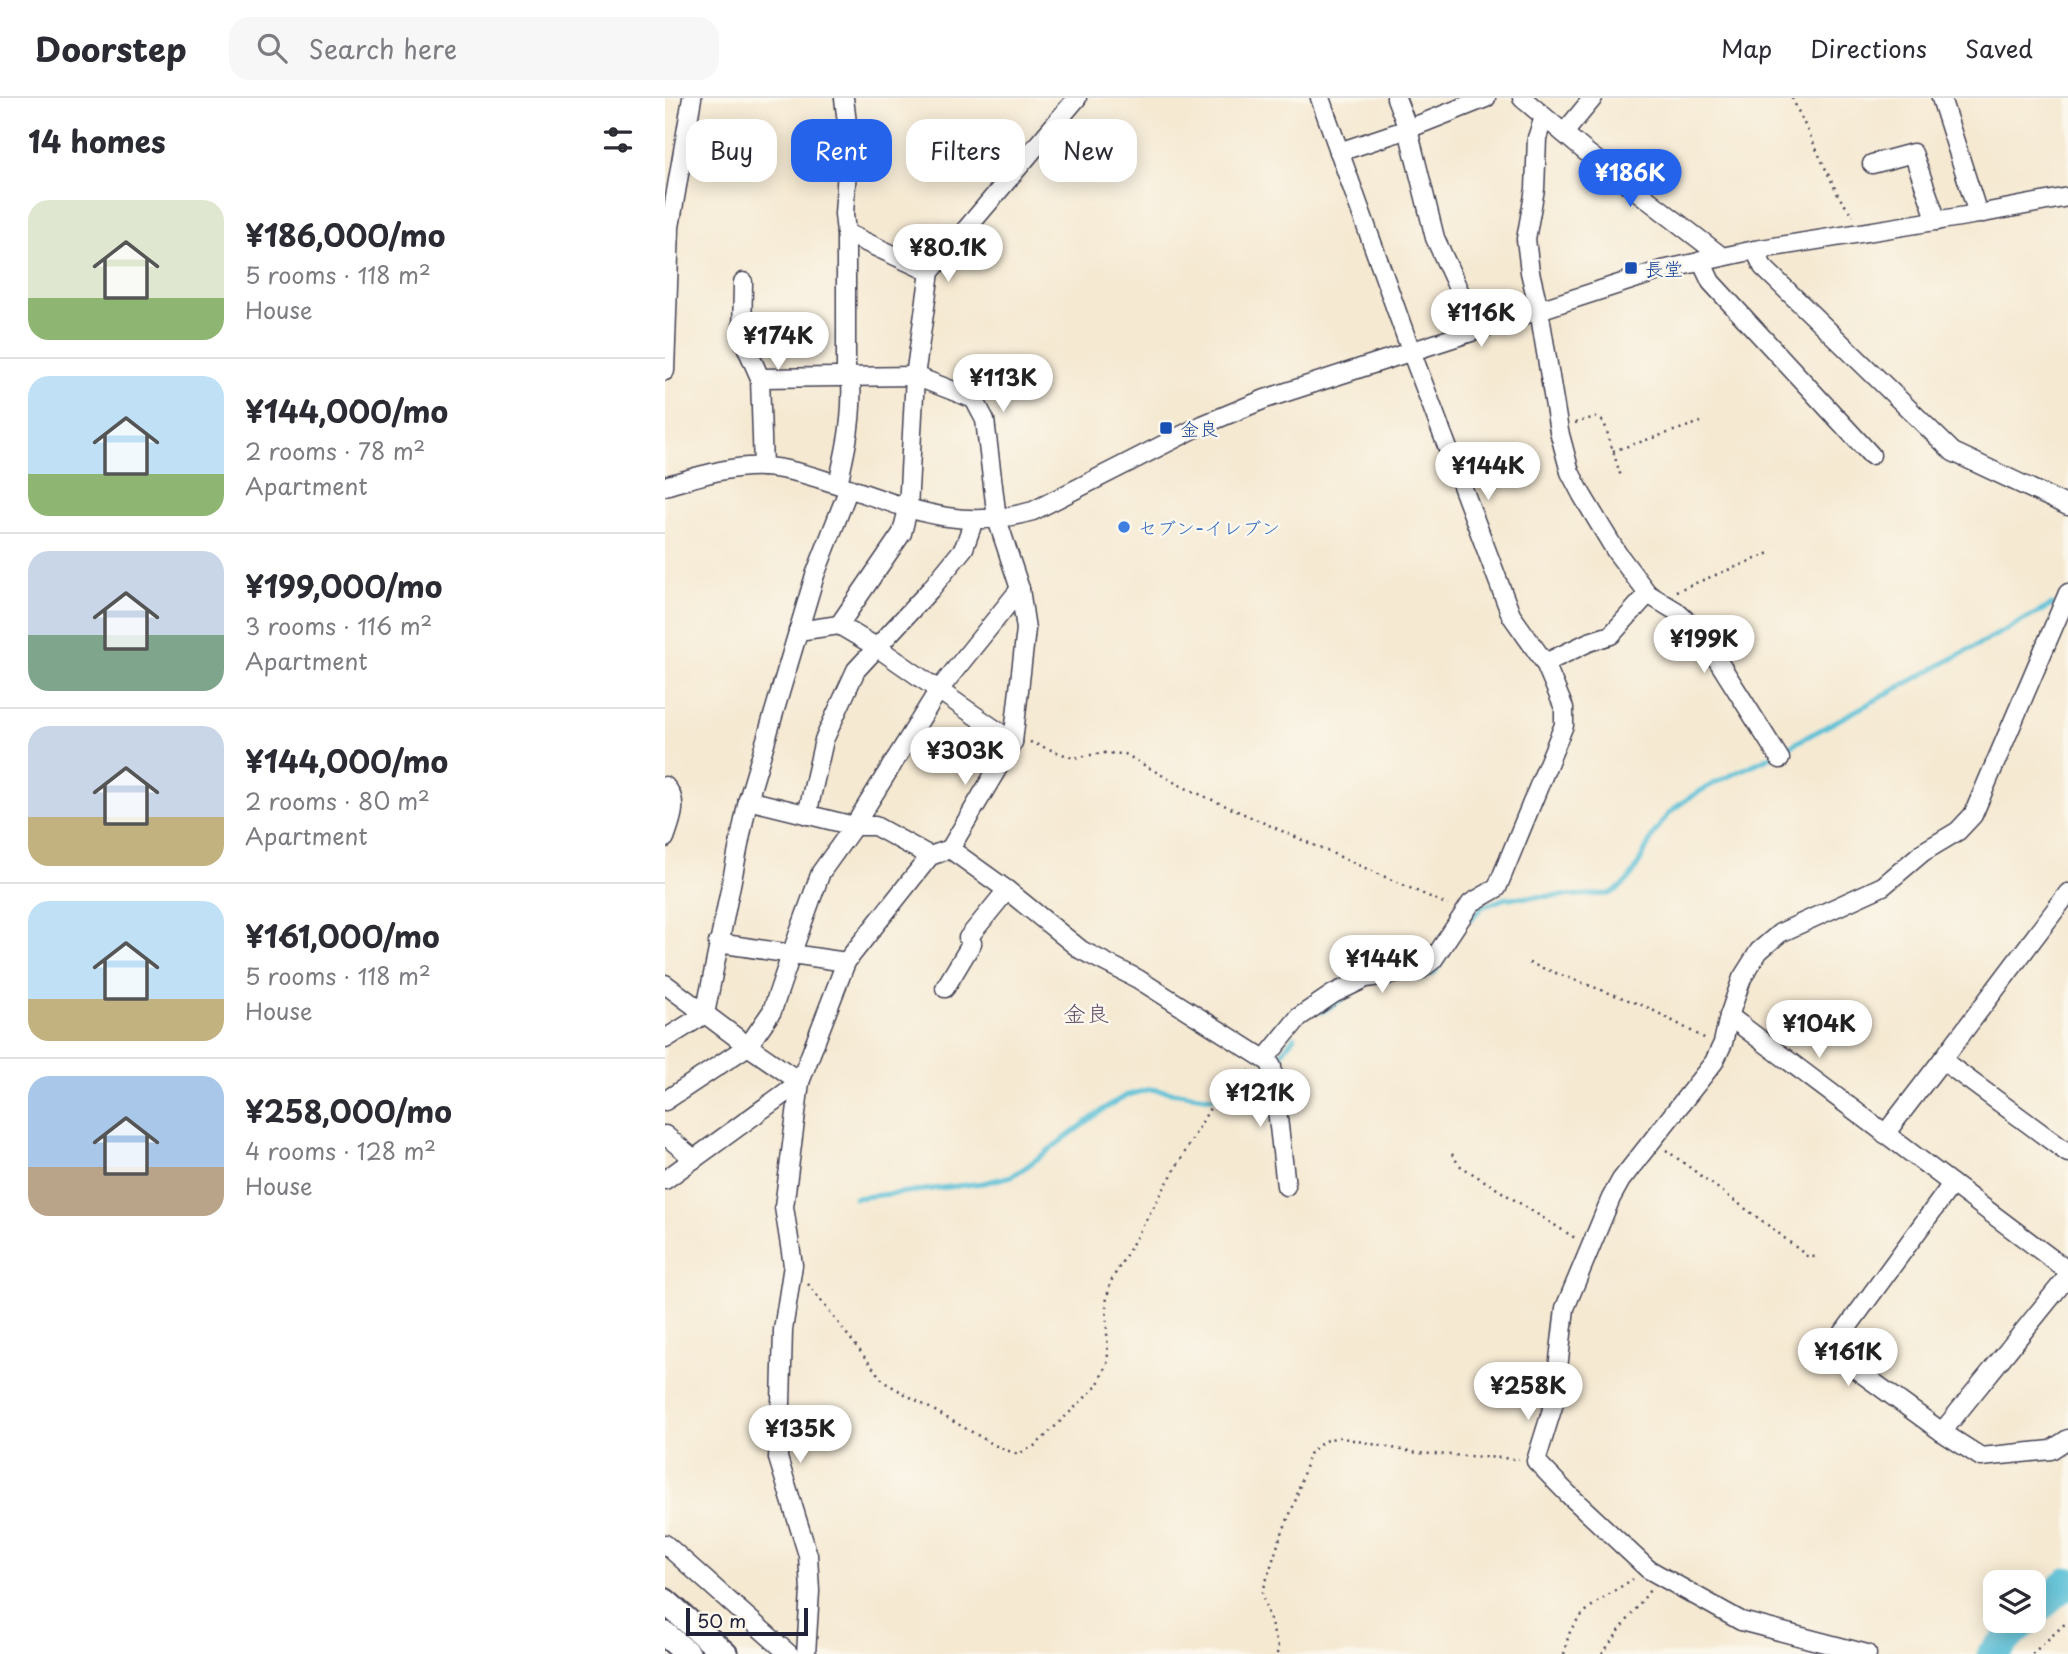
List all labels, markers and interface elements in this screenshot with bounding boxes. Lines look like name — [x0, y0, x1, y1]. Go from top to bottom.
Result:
search box — [229, 17, 719, 80]
text: Doorstep — [35, 23, 187, 73]
icon: search — [253, 29, 291, 67]
text: Search here — [309, 29, 457, 68]
text: Map — [1721, 30, 1772, 66]
text: Directions — [1810, 30, 1927, 66]
text: Saved — [1965, 30, 2033, 66]
text: 14 homes — [28, 118, 166, 163]
chip: Buy — [686, 119, 777, 182]
chip: Rent — [791, 119, 892, 182]
chip: Filters — [906, 119, 1025, 182]
chip: New — [1039, 119, 1137, 182]
icon: filters — [599, 121, 637, 159]
pin: ¥186K — [1581, 150, 1679, 209]
text: ¥186K — [1595, 154, 1665, 189]
text: ¥186,000/mo — [245, 212, 445, 257]
pin: ¥80.1K — [891, 225, 1005, 284]
icon: home — [84, 228, 168, 312]
text: ¥80.1K — [909, 229, 987, 264]
place label: 長堂 — [1645, 254, 1683, 282]
text: 5 rooms · 118 m² — [245, 257, 431, 292]
marker: 長堂 — [1623, 260, 1639, 276]
pin: ¥116K — [1432, 289, 1530, 349]
text: House — [245, 292, 312, 327]
text: ¥116K — [1447, 294, 1515, 329]
pin: ¥174K — [729, 313, 827, 372]
text: ¥174K — [743, 317, 813, 352]
pin: ¥113K — [954, 354, 1052, 414]
text: ¥113K — [969, 359, 1037, 394]
text: ¥144,000/mo — [245, 388, 448, 433]
icon: home — [84, 404, 168, 488]
place label: 金良 — [1180, 414, 1218, 442]
marker: 金良 — [1158, 420, 1174, 436]
text: 2 rooms · 78 m² — [245, 433, 425, 468]
pin: ¥144K — [1439, 442, 1537, 502]
text: ¥144K — [1451, 447, 1525, 482]
text: Apartment — [245, 468, 368, 503]
place label: セブン-イレブン — [1138, 513, 1280, 541]
marker: セブン-イレブン — [1116, 519, 1132, 535]
text: ¥199,000/mo — [245, 563, 442, 608]
icon: home — [84, 579, 168, 663]
text: 3 rooms · 116 m² — [245, 608, 432, 643]
pin: ¥199K — [1655, 616, 1753, 675]
text: ¥199K — [1670, 620, 1738, 655]
text: Apartment — [245, 643, 368, 678]
pin: ¥303K — [916, 728, 1014, 787]
text: ¥303K — [926, 732, 1004, 767]
text: ¥144,000/mo — [245, 738, 448, 783]
icon: home — [84, 754, 168, 838]
text: 2 rooms · 80 m² — [245, 783, 430, 818]
text: Apartment — [245, 818, 368, 853]
text: ¥161,000/mo — [245, 913, 440, 958]
icon: home — [84, 929, 168, 1013]
pin: ¥144K — [1333, 936, 1431, 995]
text: ¥144K — [1345, 940, 1419, 975]
text: 5 rooms · 118 m² — [245, 958, 431, 993]
text: House — [245, 993, 312, 1028]
district label: 金良 — [1063, 995, 1109, 1030]
pin: ¥104K — [1770, 1000, 1868, 1060]
text: ¥104K — [1782, 1005, 1856, 1040]
pin: ¥121K — [1211, 1070, 1309, 1129]
text: ¥121K — [1225, 1074, 1295, 1109]
text: ¥258,000/mo — [245, 1088, 452, 1133]
icon: home — [84, 1104, 168, 1188]
text: 4 rooms · 128 m² — [245, 1133, 436, 1168]
text: House — [245, 1168, 312, 1203]
pin: ¥161K — [1799, 1328, 1897, 1388]
text: ¥161K — [1814, 1333, 1882, 1368]
pin: ¥258K — [1479, 1362, 1577, 1422]
text: ¥258K — [1490, 1367, 1566, 1402]
pin: ¥135K — [751, 1406, 849, 1465]
text: ¥135K — [765, 1410, 835, 1445]
map controls — [1983, 1570, 2046, 1633]
button: layers — [1983, 1570, 2046, 1633]
scale bar — [686, 1605, 809, 1637]
text: 50 m — [697, 1606, 746, 1634]

